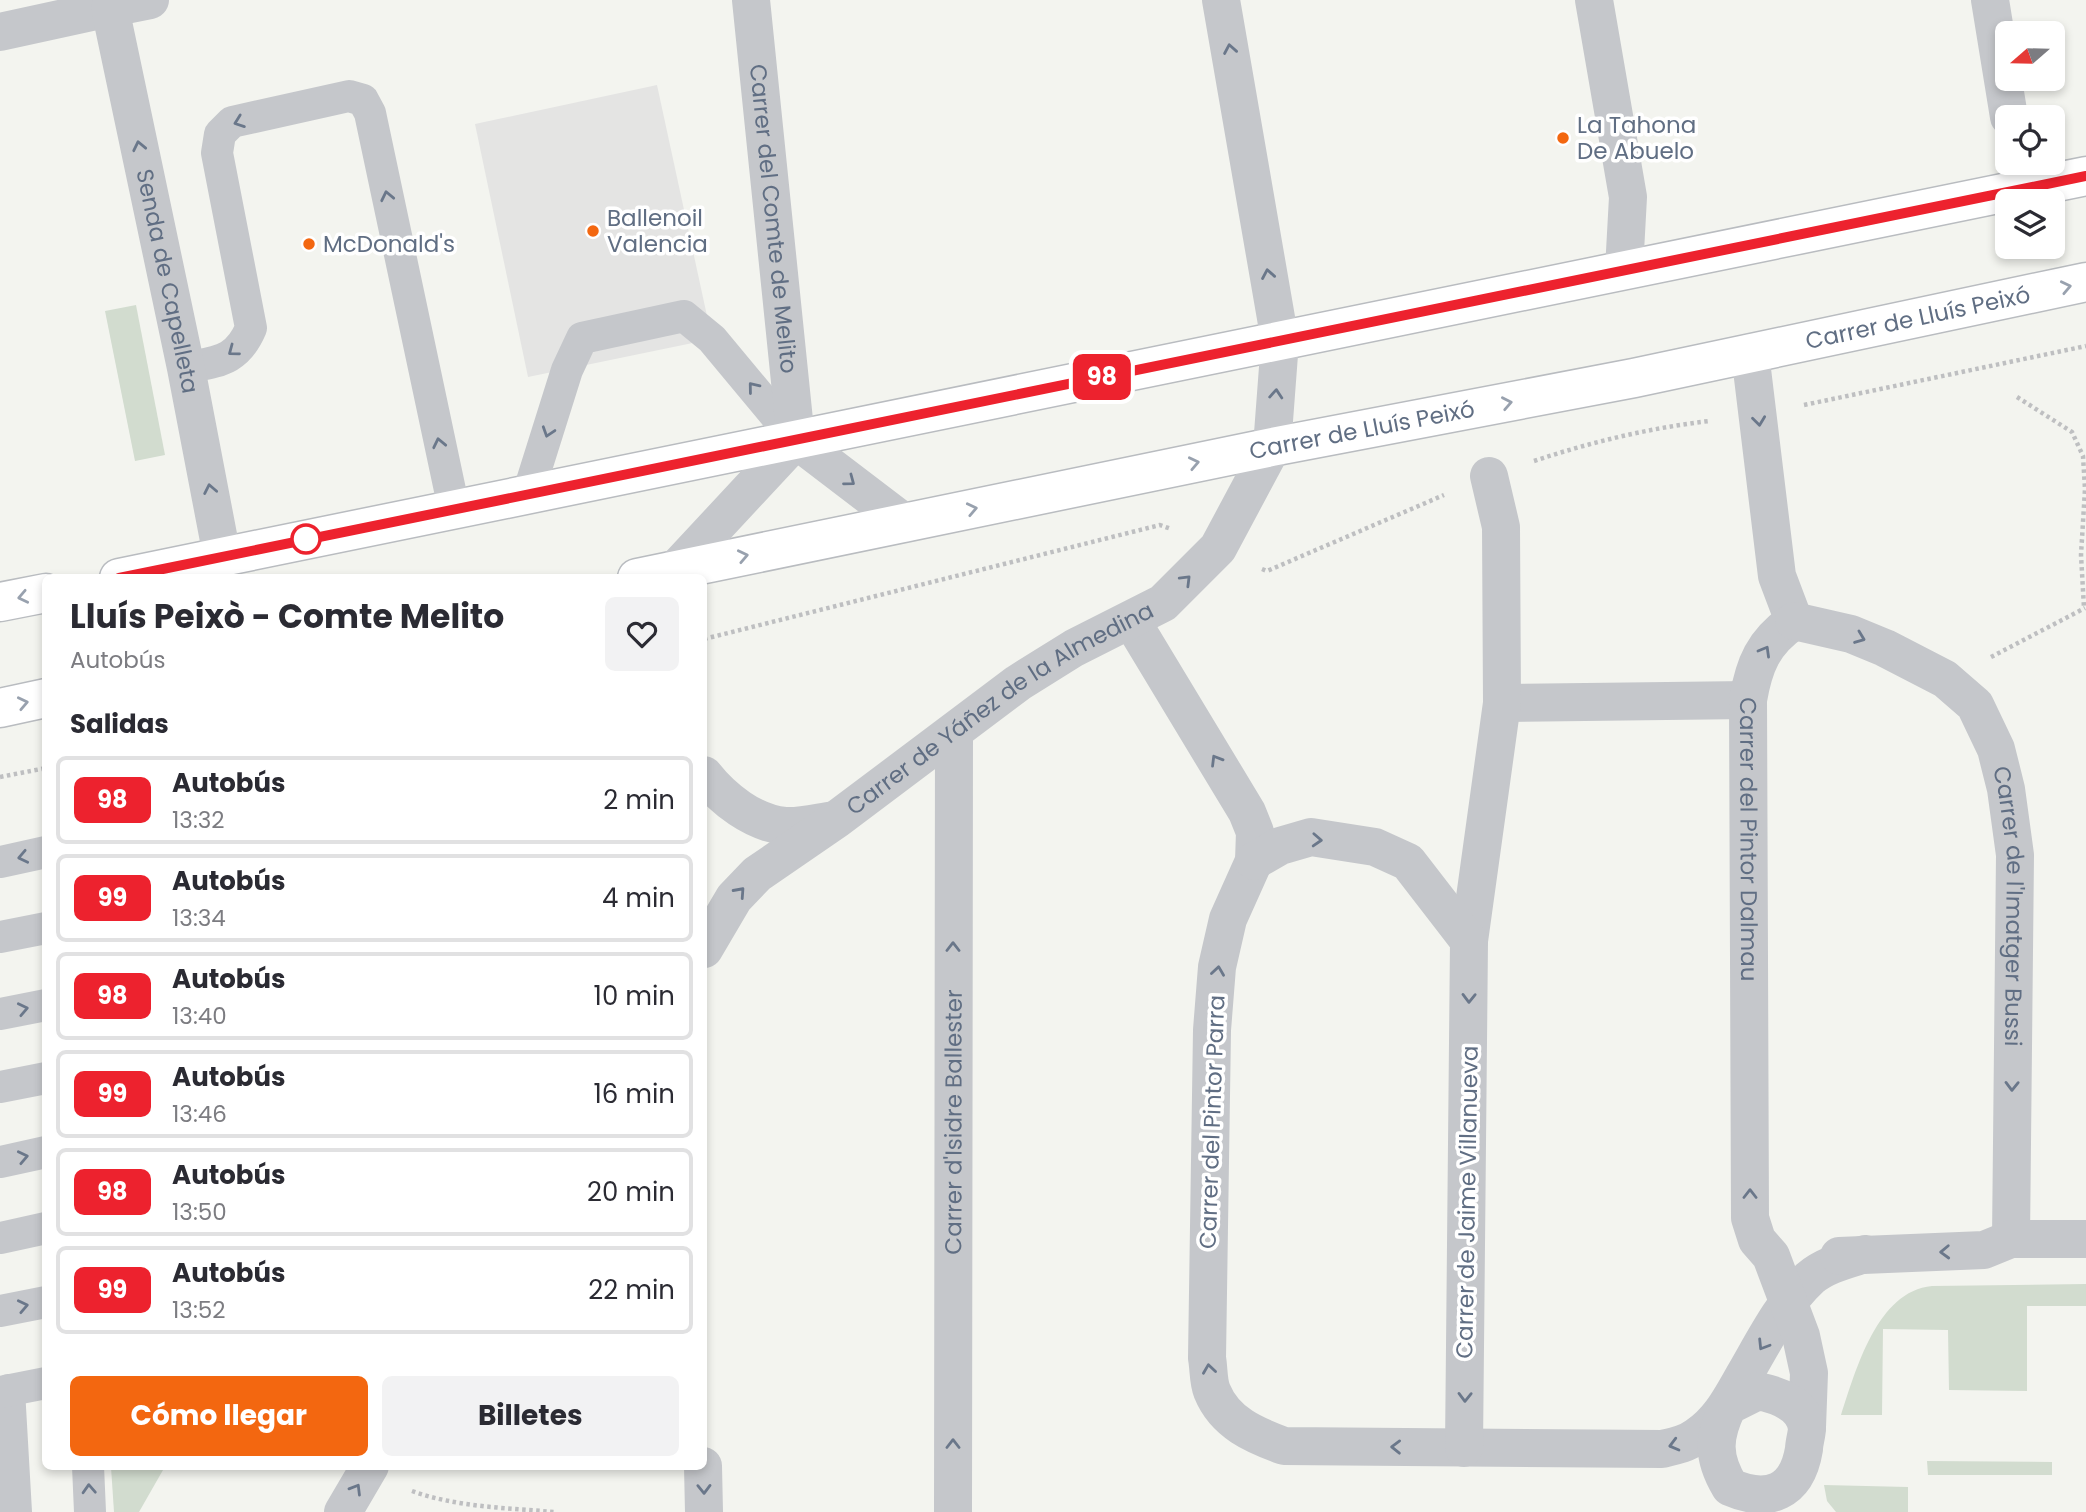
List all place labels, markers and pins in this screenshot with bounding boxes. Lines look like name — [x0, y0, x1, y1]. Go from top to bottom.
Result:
place label: La Tahona De Abuelo — [1577, 109, 1696, 167]
marker: La Tahona De Abuelo — [1555, 130, 1571, 146]
place label: Ballenoil Valencia — [607, 202, 708, 260]
marker: Ballenoil Valencia — [585, 223, 601, 239]
place label: McDonald's — [323, 228, 455, 260]
marker: McDonald's — [301, 236, 317, 252]
unlabelled marker — [291, 524, 321, 554]

